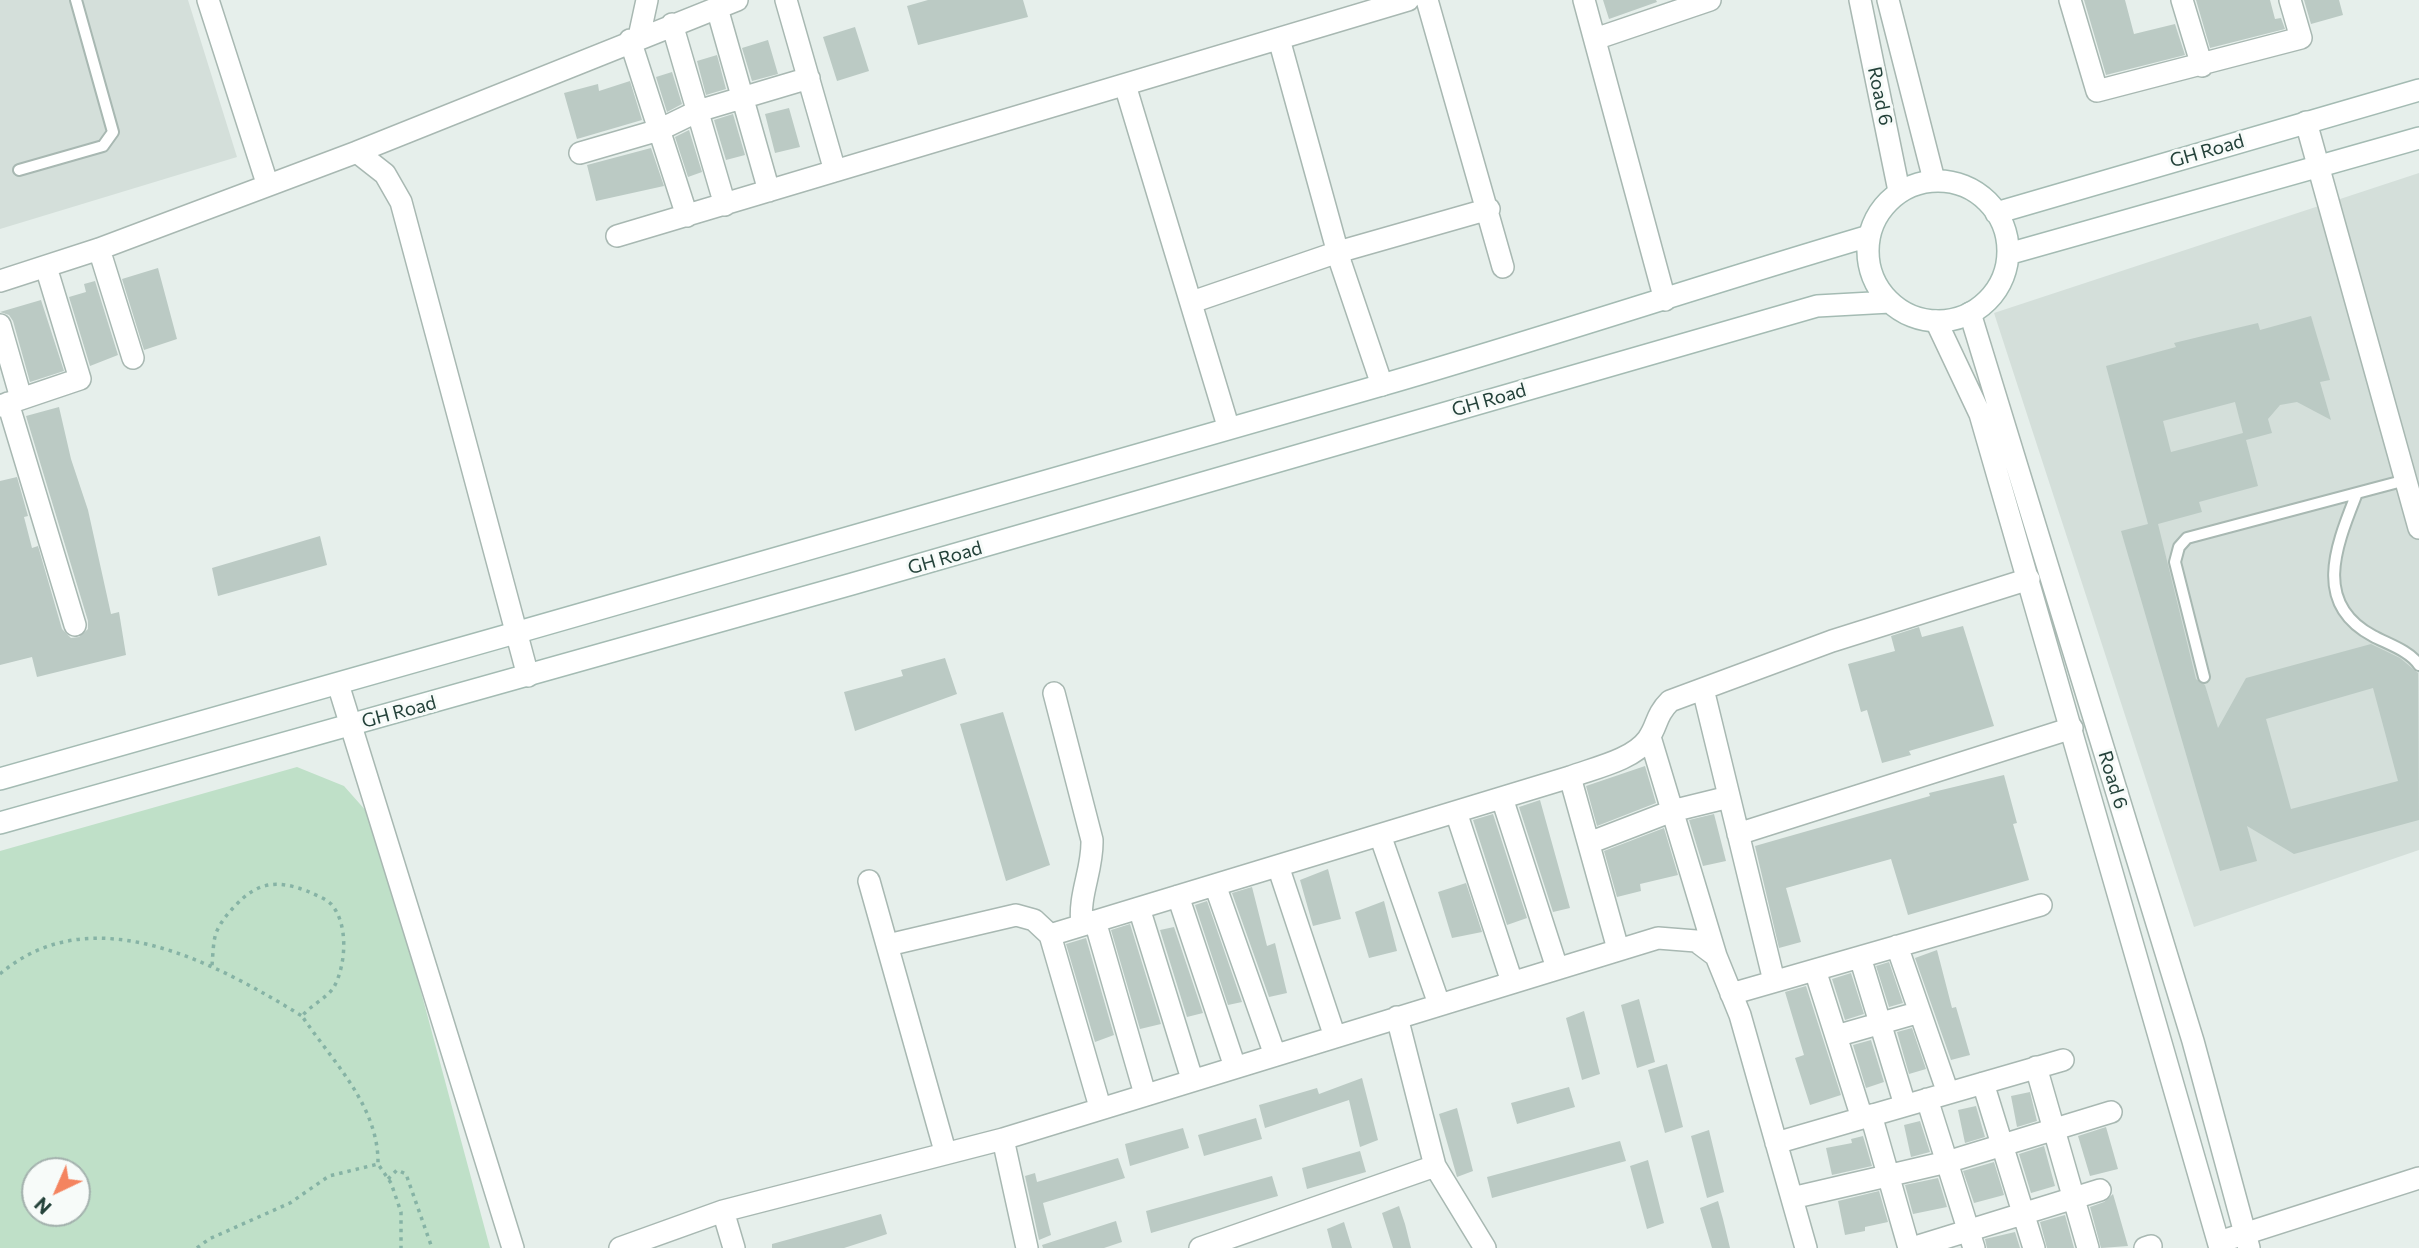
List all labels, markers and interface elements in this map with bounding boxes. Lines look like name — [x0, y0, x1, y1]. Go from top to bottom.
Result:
street label: Road 6 — [1863, 65, 1897, 127]
street label: GH Road — [2167, 130, 2247, 172]
street label: GH Road — [1449, 379, 1529, 421]
street label: GH Road — [905, 537, 985, 579]
street label: GH Road — [359, 691, 439, 733]
street label: Road 6 — [2093, 748, 2133, 812]
north arrow — [21, 1157, 91, 1227]
text: N — [29, 1193, 56, 1219]

